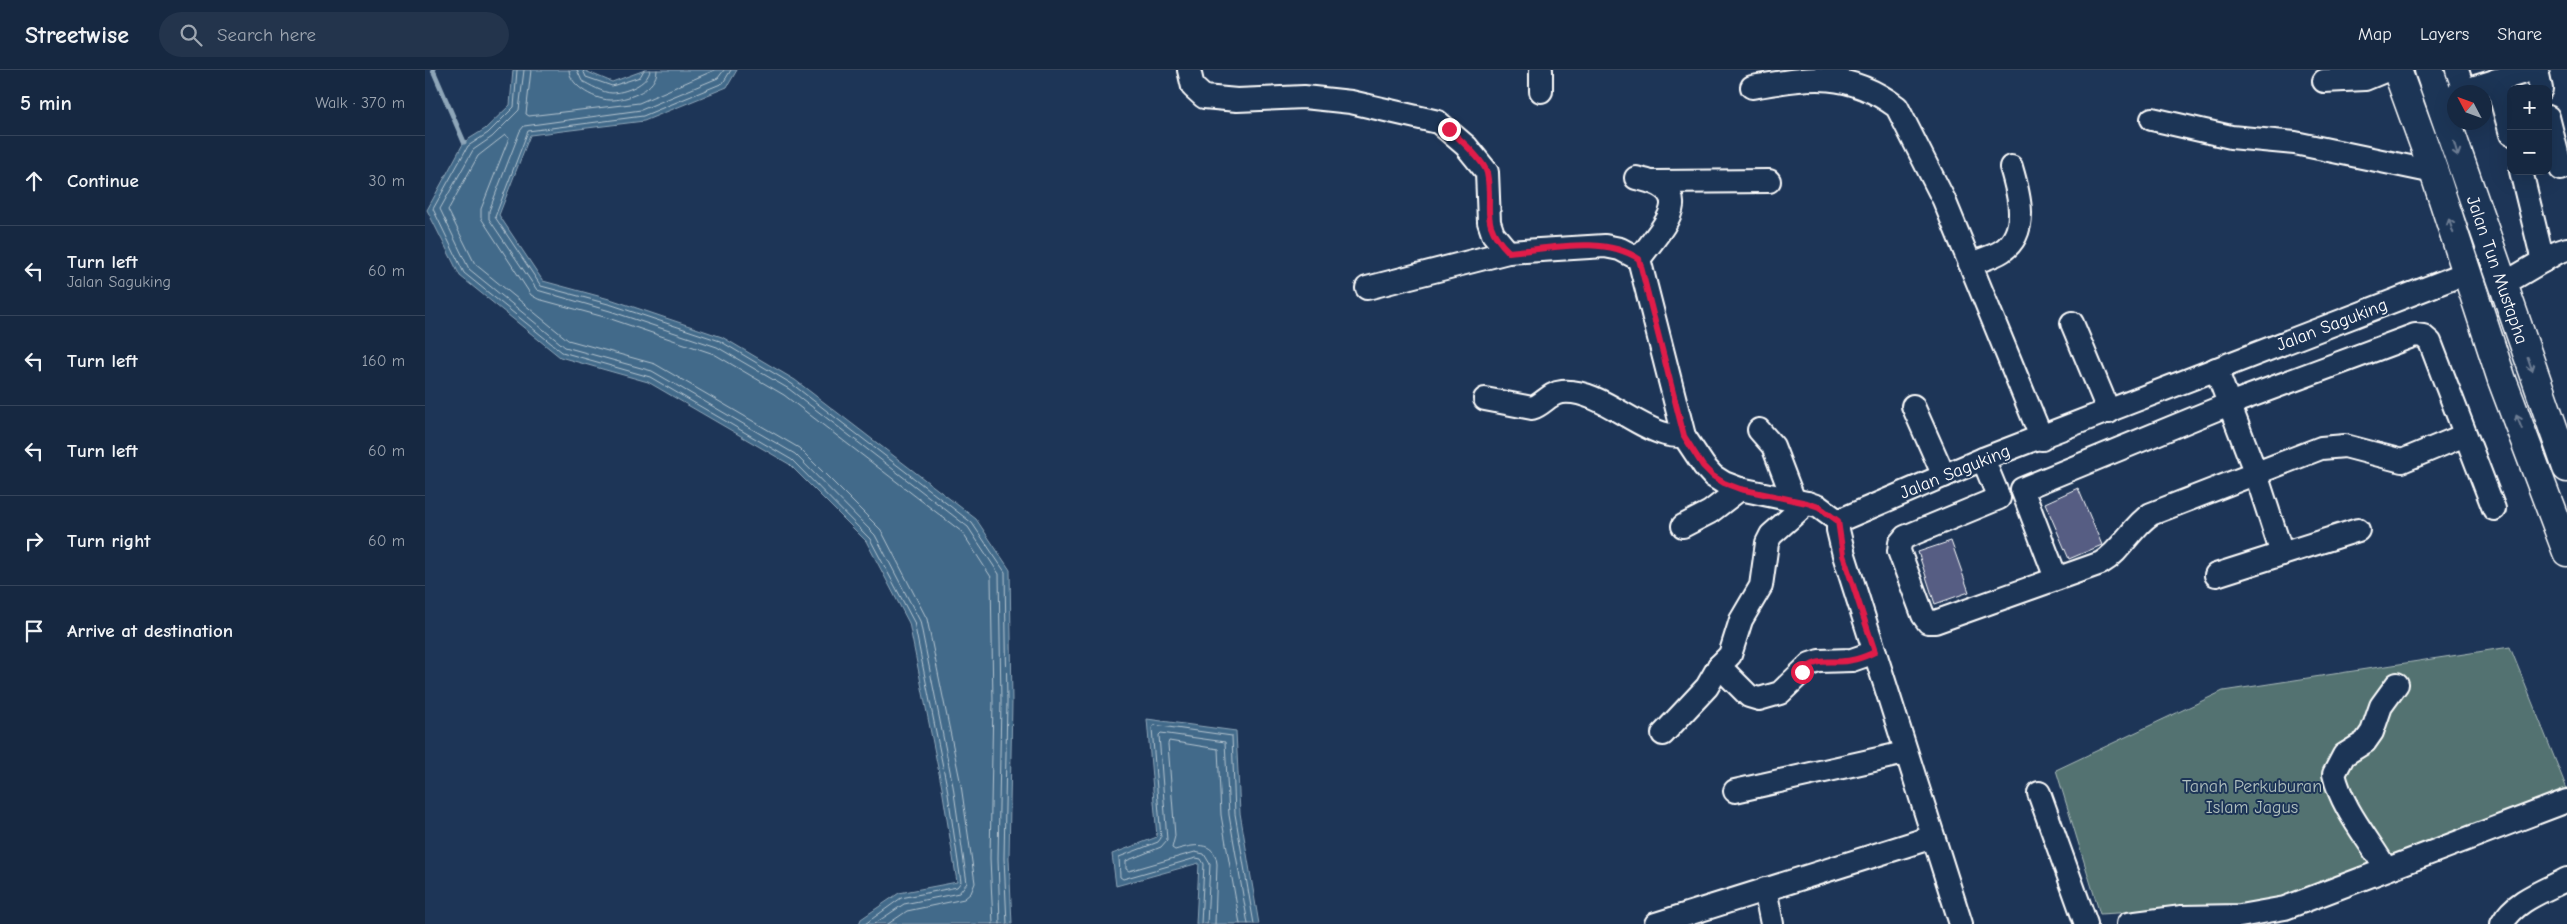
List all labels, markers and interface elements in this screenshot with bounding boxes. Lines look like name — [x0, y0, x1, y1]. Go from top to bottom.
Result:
search box — [159, 12, 509, 57]
text: Streetwise — [25, 21, 129, 49]
icon: search — [177, 21, 205, 49]
text: Search here — [217, 24, 316, 46]
text: Map — [2358, 24, 2392, 45]
text: Layers — [2420, 24, 2469, 45]
text: Share — [2497, 24, 2542, 45]
north arrow — [2447, 85, 2492, 130]
map controls — [2507, 85, 2552, 175]
button: + — [2507, 85, 2552, 130]
text: 5 min — [20, 91, 72, 115]
text: Walk · 370 m — [315, 94, 405, 112]
route end — [1438, 118, 1461, 141]
button: − — [2507, 130, 2552, 175]
one-way arrow — [2452, 141, 2462, 157]
icon: ahead — [20, 167, 48, 195]
text: Continue — [67, 170, 139, 192]
text: 30 m — [369, 172, 405, 190]
street label: Jalan Tun Mustapha — [2462, 193, 2532, 347]
one-way arrow — [2446, 219, 2456, 235]
text: Turn left — [67, 251, 138, 273]
icon: left — [20, 257, 48, 285]
text: 60 m — [368, 262, 405, 280]
text: Jalan Saguking — [67, 273, 171, 291]
street label: Jalan Saguking — [2274, 294, 2390, 356]
icon: left — [20, 347, 48, 375]
text: Turn left — [67, 350, 138, 372]
text: 160 m — [362, 352, 405, 370]
one-way arrow — [2526, 356, 2535, 371]
one-way arrow — [2513, 414, 2522, 429]
icon: left — [20, 437, 48, 465]
text: Turn left — [67, 440, 138, 462]
street label: Jalan Saguking — [1897, 440, 2013, 504]
text: 60 m — [368, 442, 405, 460]
icon: right — [20, 527, 48, 555]
text: Turn right — [67, 530, 151, 552]
text: 60 m — [368, 532, 405, 550]
icon: arrive — [20, 617, 48, 645]
text: Arrive at destination — [67, 620, 233, 642]
route start — [1791, 661, 1814, 684]
park label: Tanah Perkuburan Islam Jagus — [2182, 776, 2322, 818]

